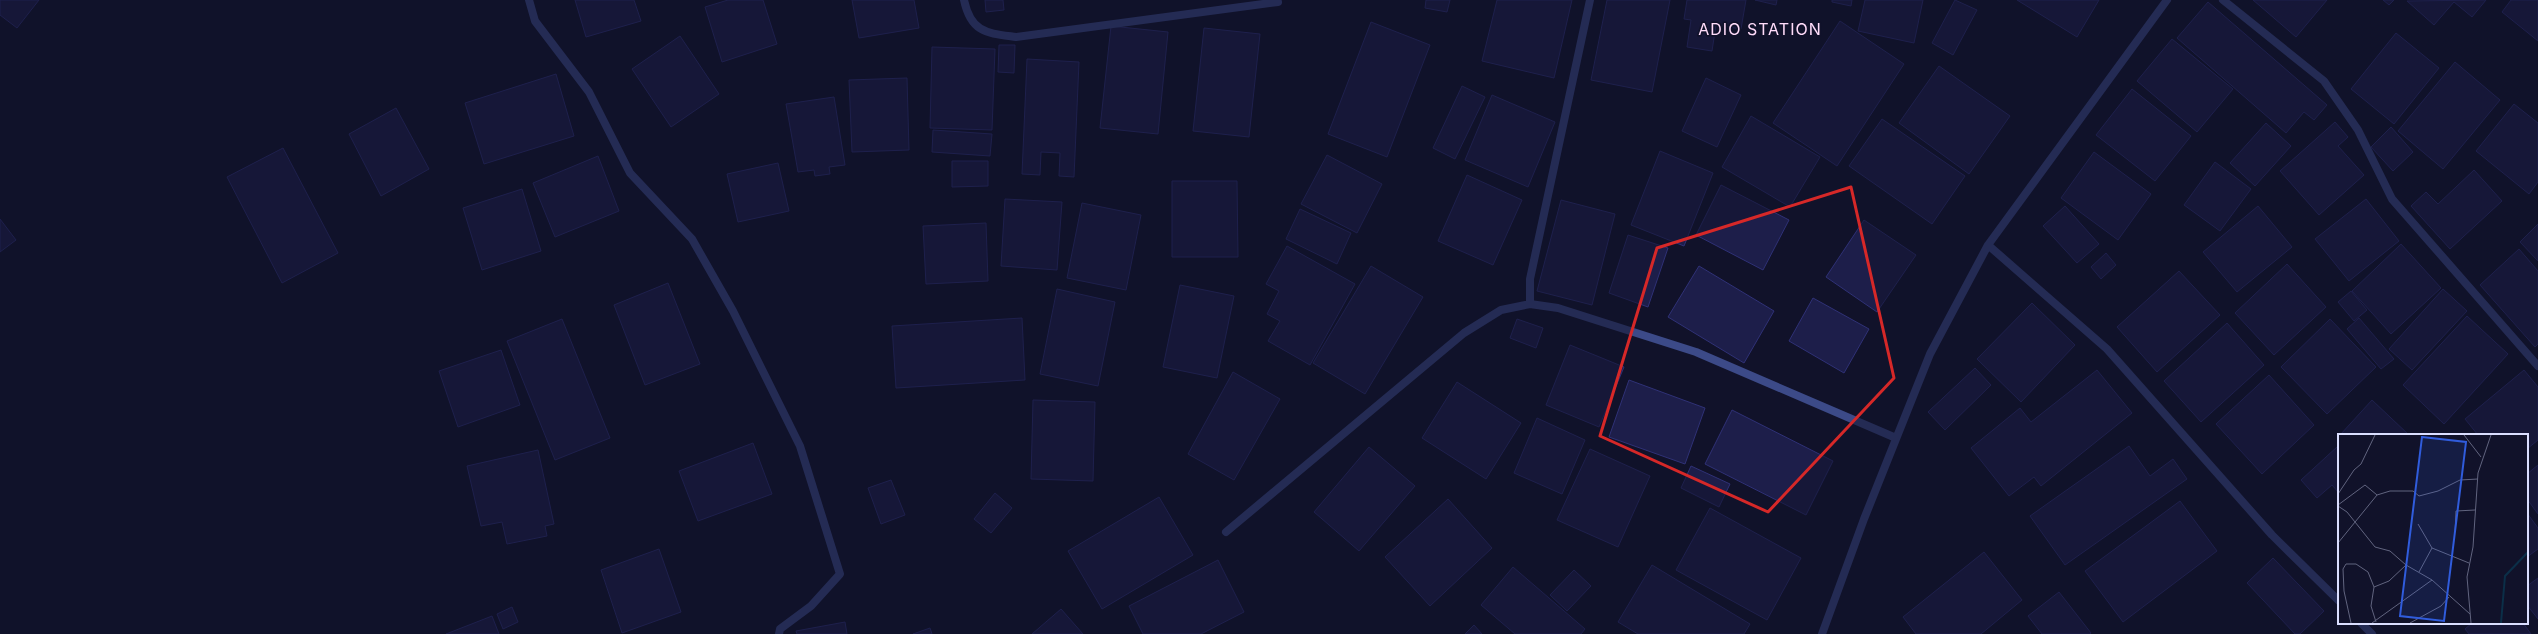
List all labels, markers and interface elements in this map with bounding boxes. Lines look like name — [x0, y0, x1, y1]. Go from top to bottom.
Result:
district label: ADIO STATION — [1698, 19, 1822, 39]
inset map — [2338, 434, 2528, 624]

